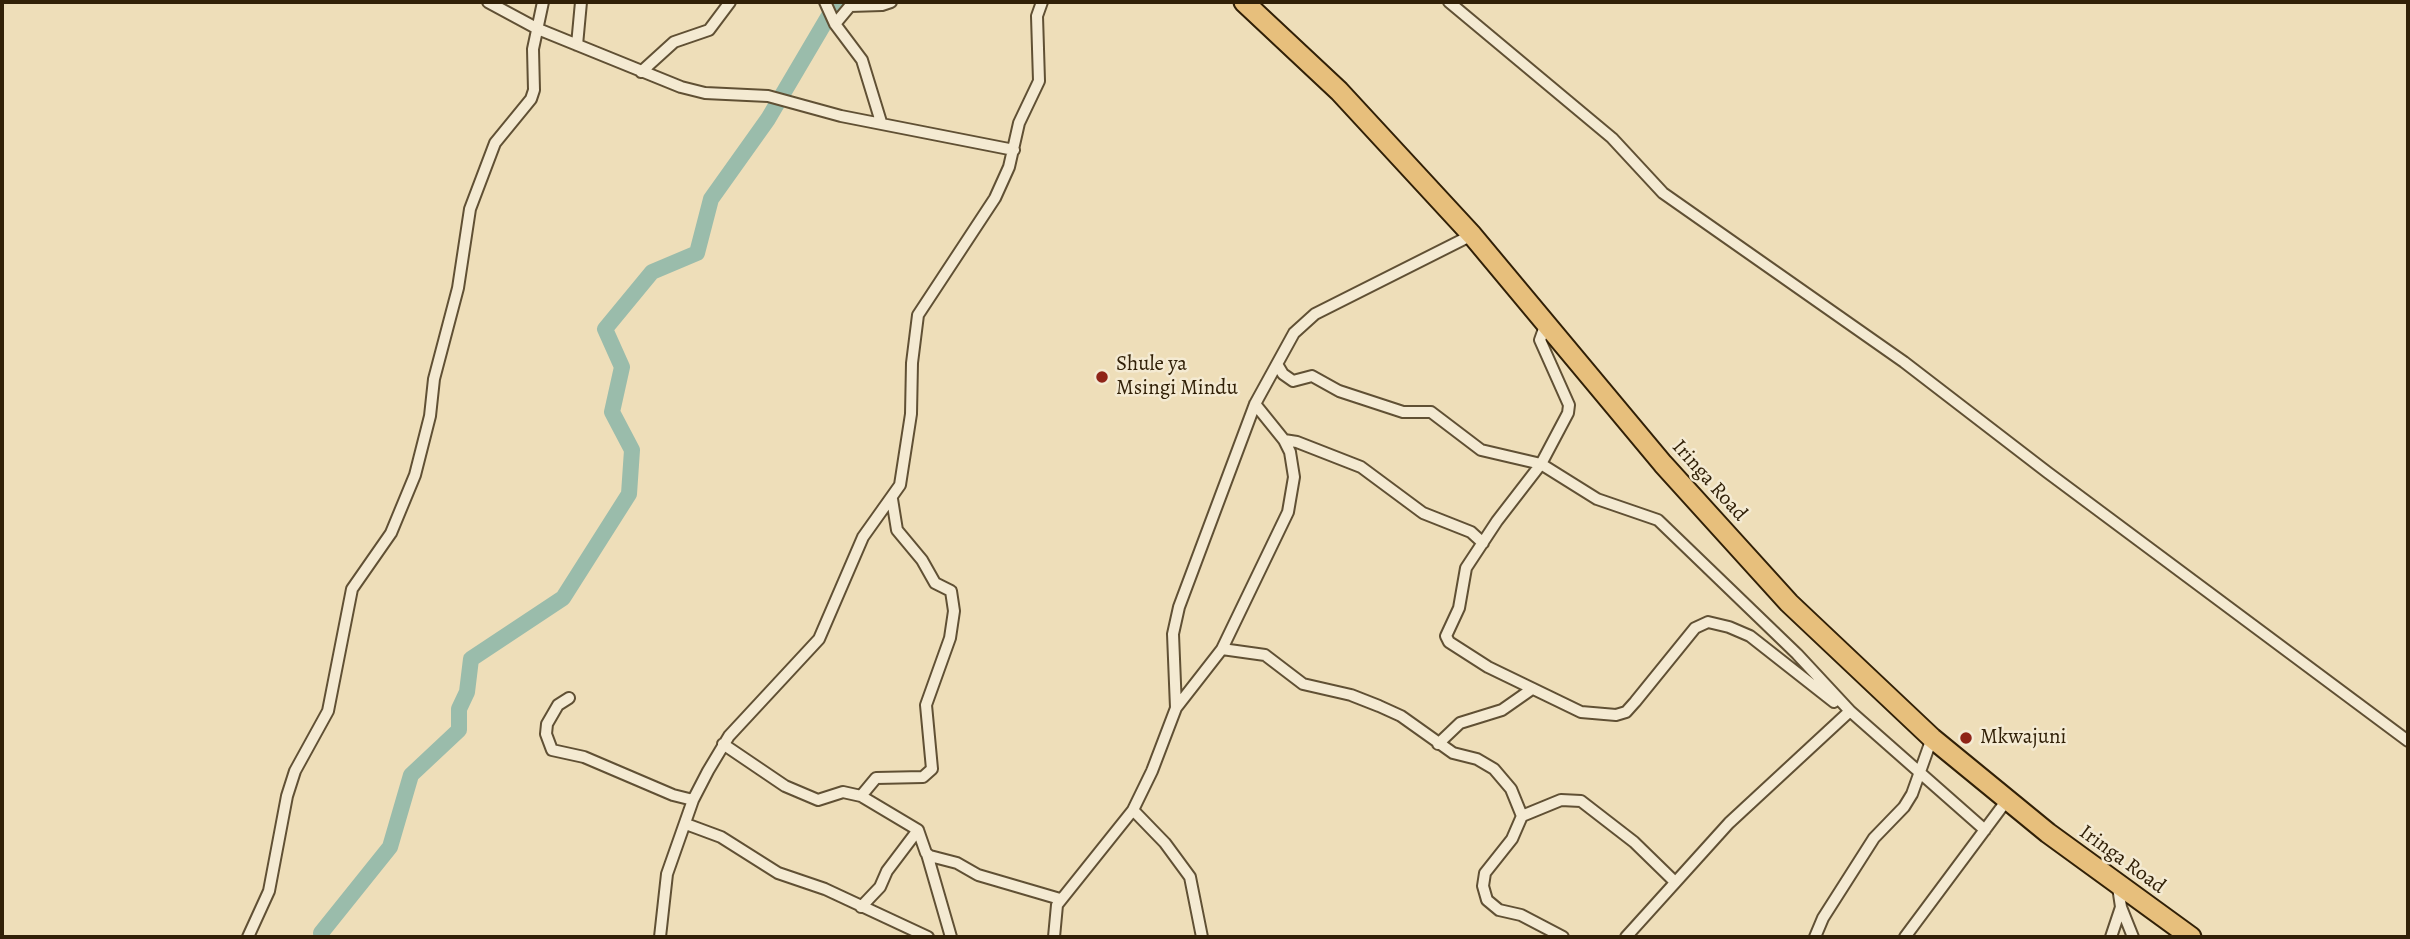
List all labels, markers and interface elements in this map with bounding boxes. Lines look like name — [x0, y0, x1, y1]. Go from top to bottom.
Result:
place label: Shule ya Msingi Mindu — [1116, 352, 1238, 402]
marker: Shule ya Msingi Mindu — [1094, 369, 1110, 385]
street label: Iringa Road — [1666, 435, 1752, 527]
place label: Mkwajuni — [1980, 725, 2067, 751]
marker: Mkwajuni — [1958, 730, 1974, 746]
street label: Iringa Road — [2074, 820, 2170, 900]

